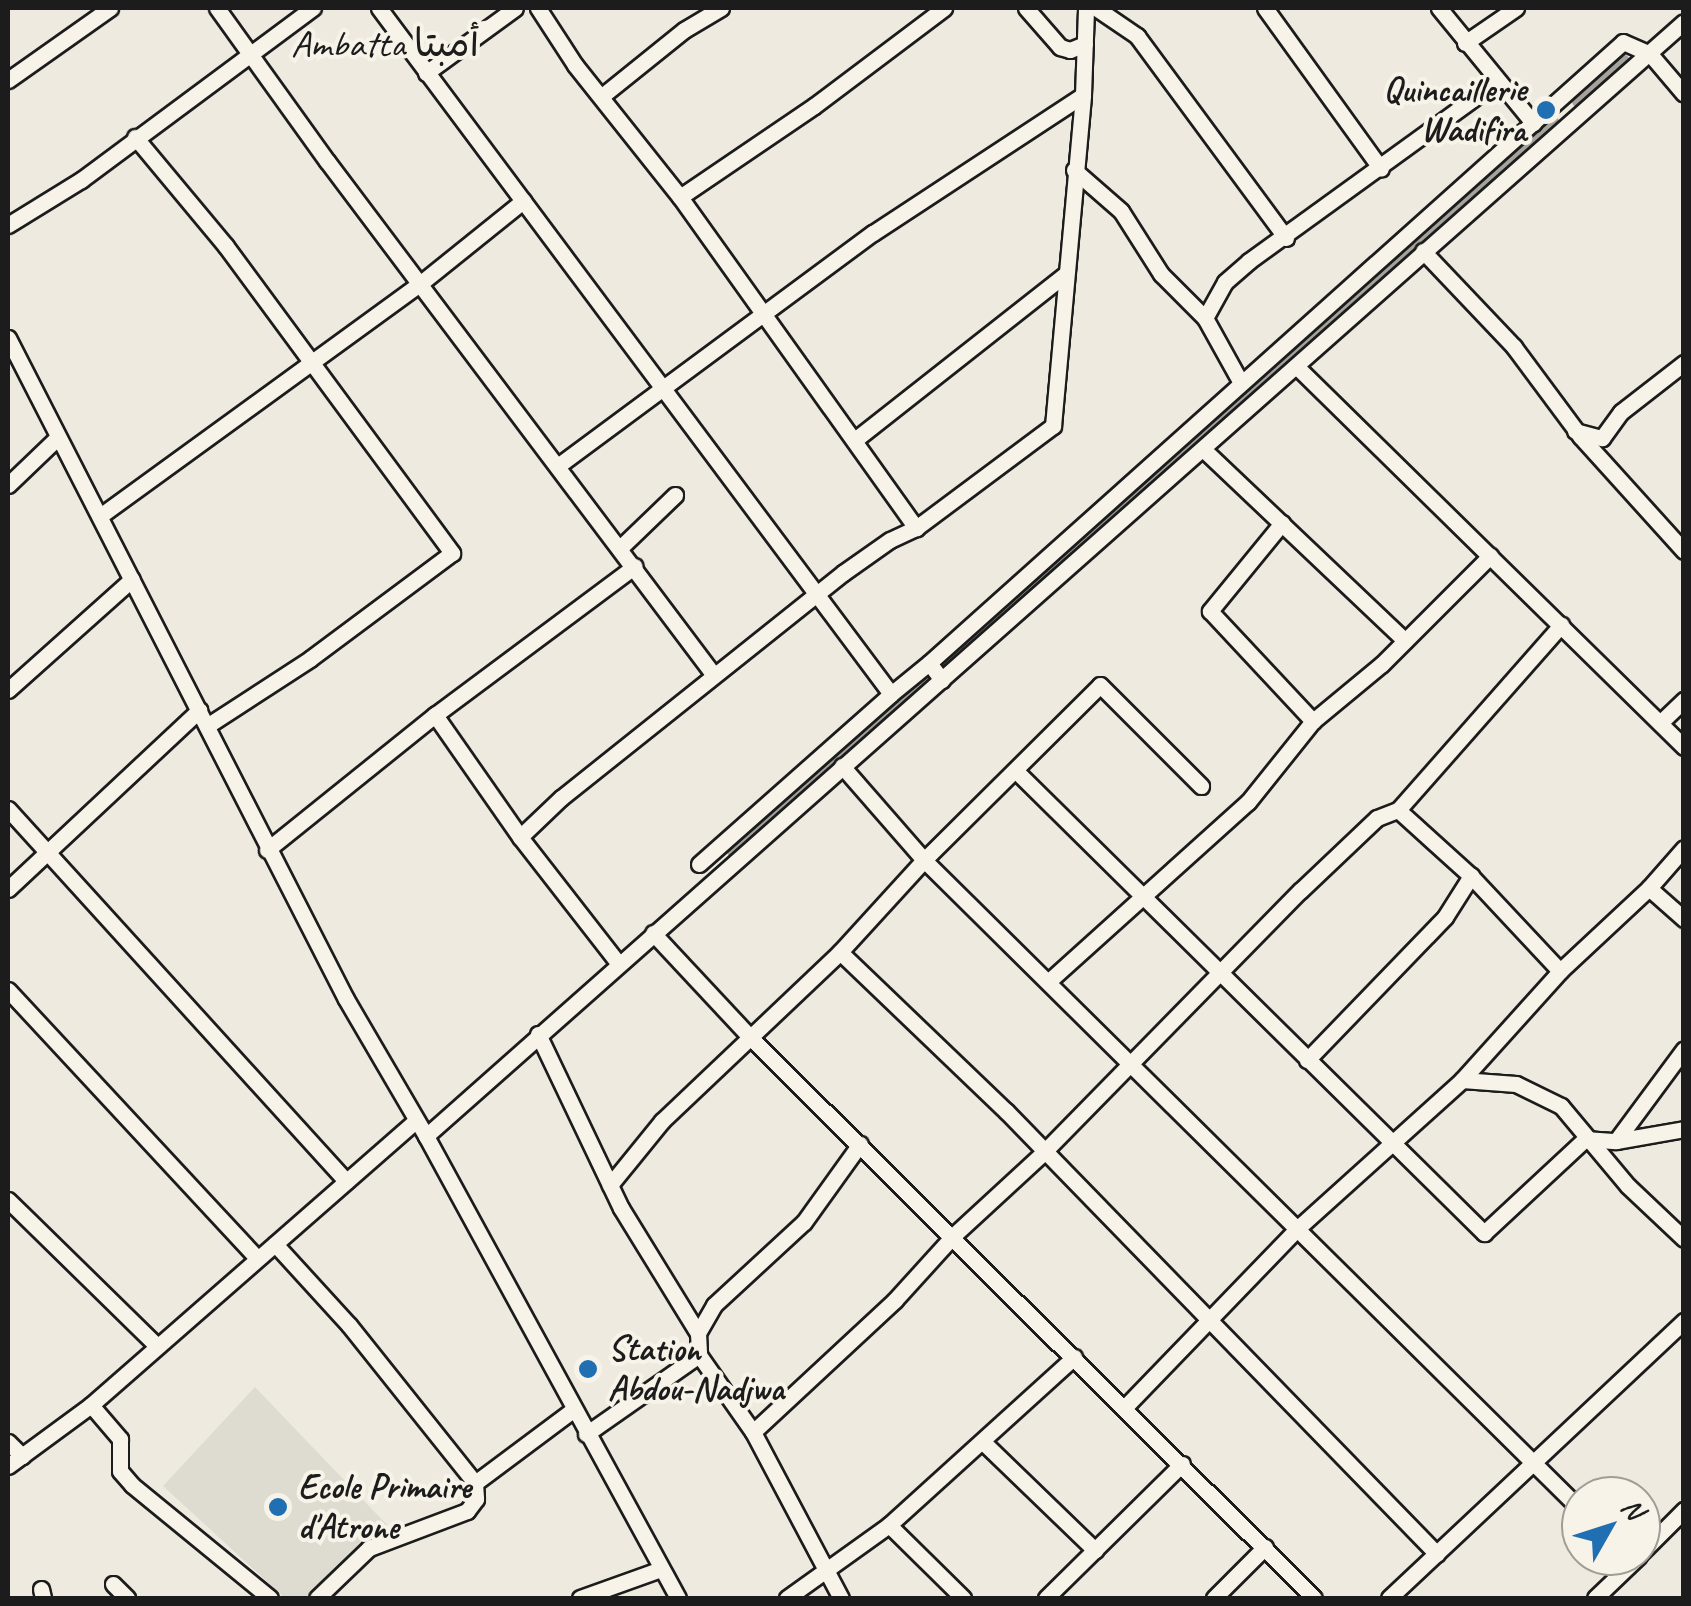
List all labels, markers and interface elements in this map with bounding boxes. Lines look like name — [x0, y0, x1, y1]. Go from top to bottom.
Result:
district label: Ambatta أمبتا — [291, 21, 479, 67]
place label: Quincaillerie Wadifira — [1383, 69, 1526, 151]
marker: Quincaillerie Wadifira — [1535, 99, 1557, 121]
place label: Station Abdou-Nadjwa — [608, 1328, 784, 1410]
marker: Station Abdou-Nadjwa — [577, 1358, 599, 1380]
place label: Ecole Primaire d'Atrone — [298, 1466, 471, 1548]
north arrow — [1561, 1476, 1661, 1576]
text: N — [1614, 1490, 1652, 1526]
marker: Ecole Primaire d'Atrone — [267, 1496, 289, 1518]

